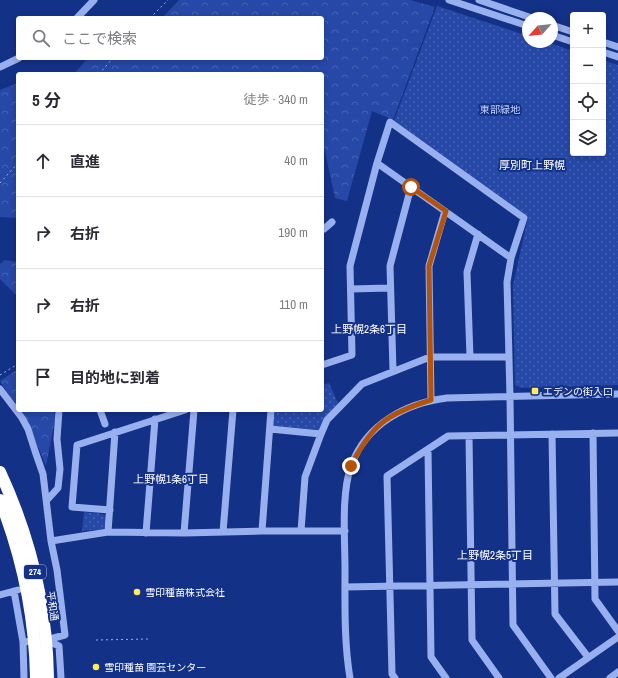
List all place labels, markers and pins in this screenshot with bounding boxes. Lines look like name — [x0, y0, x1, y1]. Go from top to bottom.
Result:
place label: エデンの街入口 — [543, 385, 613, 398]
marker: エデンの街入口 — [530, 386, 540, 396]
place label: 雪印種苗株式会社 — [145, 586, 225, 599]
marker: 雪印種苗株式会社 — [132, 587, 142, 597]
place label: 雪印種苗 園芸センター — [104, 661, 206, 674]
marker: 雪印種苗 園芸センター — [91, 662, 101, 672]

